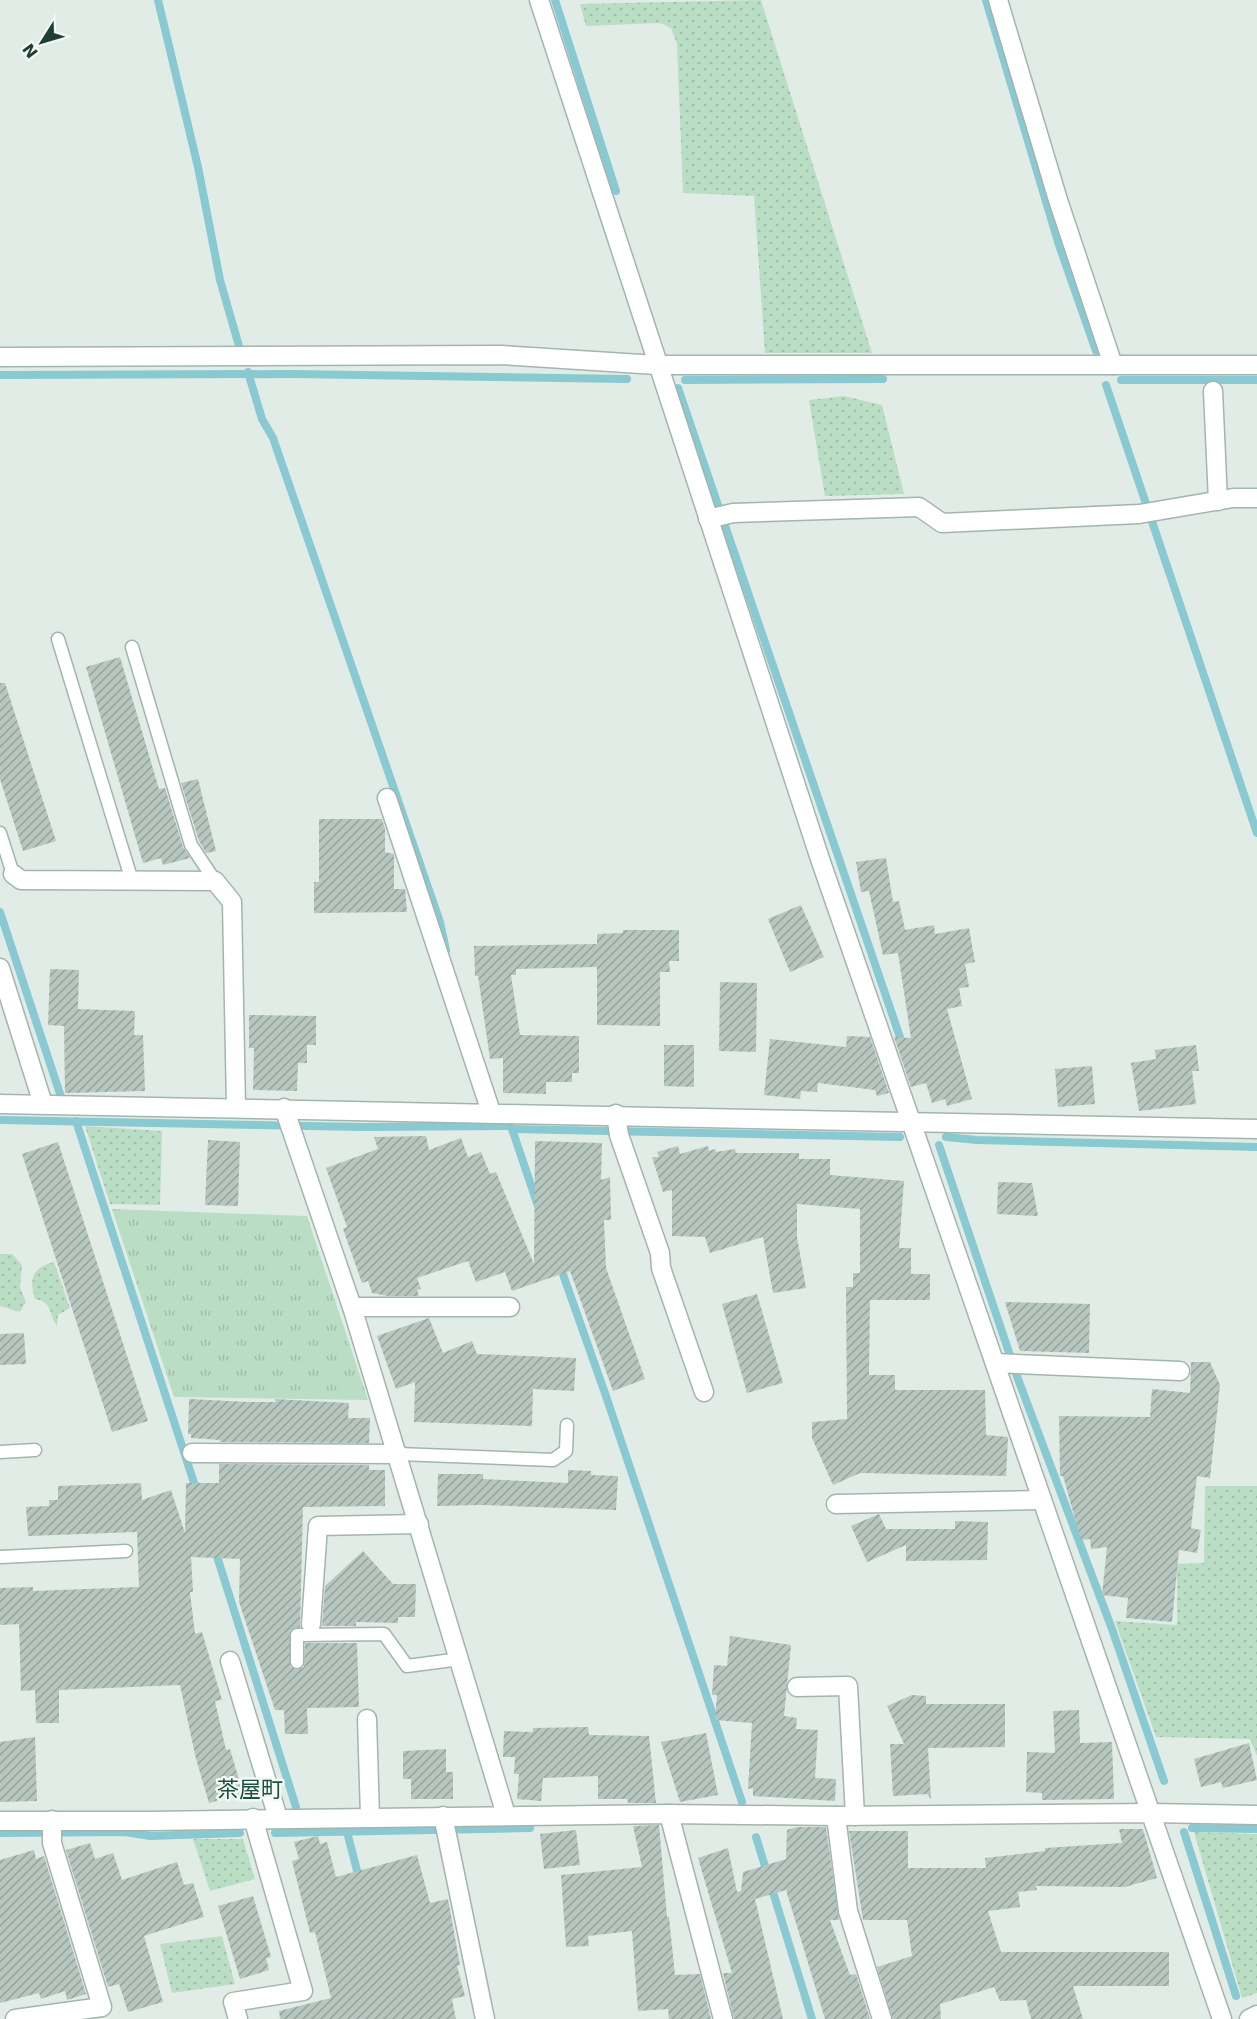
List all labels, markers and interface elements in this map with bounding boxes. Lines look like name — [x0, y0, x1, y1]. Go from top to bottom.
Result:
north arrow — [12, 12, 72, 72]
text: N — [19, 40, 42, 62]
district label: 茶屋町 — [217, 1777, 283, 1802]

